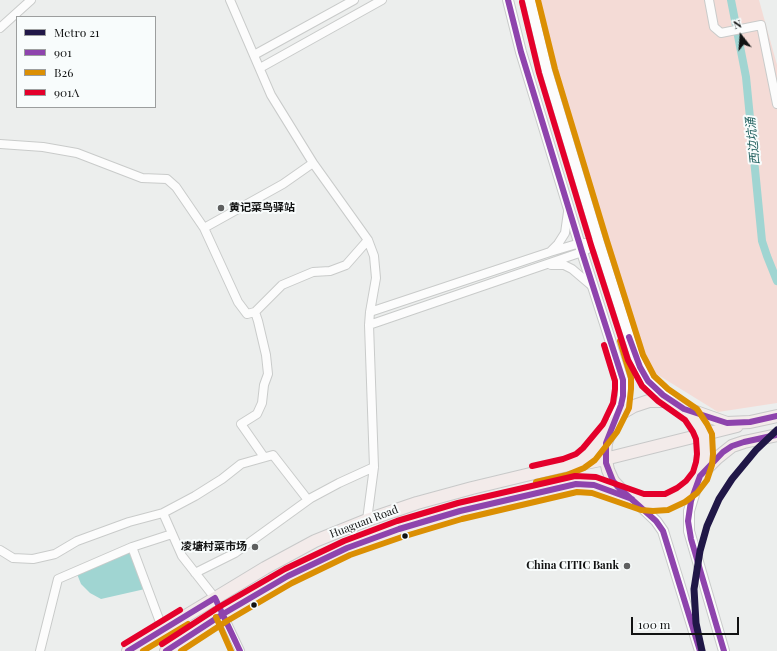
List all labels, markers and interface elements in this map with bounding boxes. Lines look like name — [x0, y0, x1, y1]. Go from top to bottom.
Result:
legend — [16, 16, 156, 108]
north arrow — [721, 16, 761, 56]
text: N — [731, 16, 743, 32]
text: Metro 21 — [54, 24, 99, 40]
text: 901 — [54, 44, 72, 60]
text: B26 — [54, 64, 73, 80]
text: 901A — [54, 84, 79, 100]
water label: 西边坑涌 — [743, 116, 763, 166]
place label: 黄记菜鸟驿站 — [229, 201, 295, 215]
marker: 黄记菜鸟驿站 — [216, 203, 226, 213]
street label: Huaguan Road — [328, 503, 400, 541]
unlabelled marker — [400, 531, 410, 541]
place label: 凌塘村菜市场 — [181, 540, 247, 554]
marker: 凌塘村菜市场 — [250, 542, 260, 552]
place label: China CITIC Bank — [526, 559, 619, 573]
marker: China CITIC Bank — [622, 561, 632, 571]
unlabelled marker — [249, 600, 259, 610]
scale bar — [633, 609, 741, 635]
text: 100 m — [638, 616, 670, 632]

